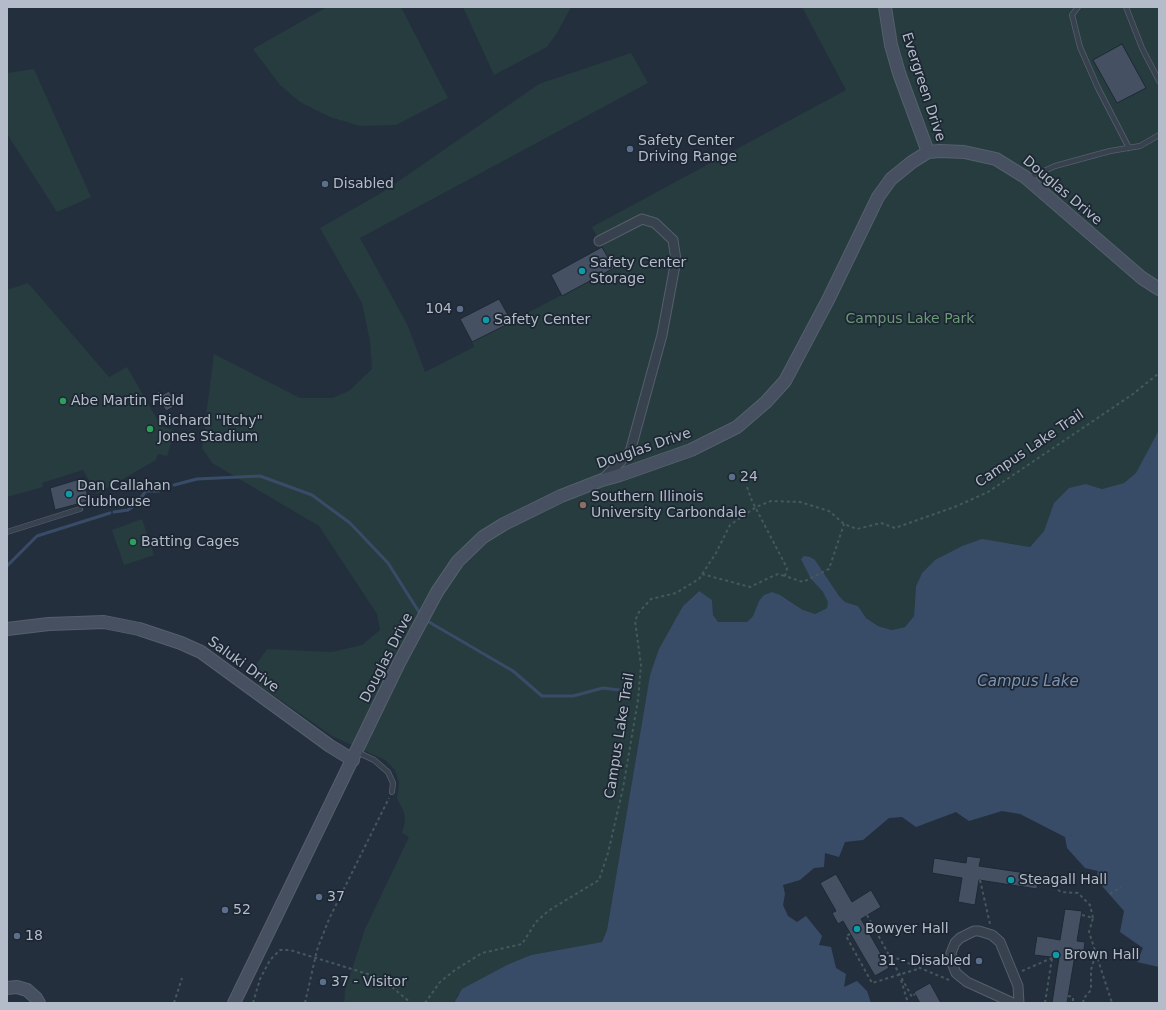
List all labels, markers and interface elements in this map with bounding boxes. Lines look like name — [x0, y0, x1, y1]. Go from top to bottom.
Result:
street label: Evergreen Drive — [897, 30, 949, 144]
place label: Safety Center Driving Range — [638, 133, 737, 166]
marker: Safety Center Driving Range — [625, 144, 635, 154]
street label: Douglas Drive — [1019, 153, 1105, 229]
place label: Disabled — [333, 176, 394, 192]
marker: Disabled — [320, 179, 330, 189]
place label: Safety Center Storage — [590, 255, 686, 288]
marker: Safety Center Storage — [577, 266, 587, 276]
place label: 104 — [425, 301, 452, 317]
marker: 104 — [455, 304, 465, 314]
park label: Campus Lake Park — [846, 311, 974, 327]
place label: Safety Center — [494, 312, 590, 328]
marker: Safety Center — [481, 315, 491, 325]
place label: Abe Martin Field — [71, 393, 184, 409]
marker: Abe Martin Field — [58, 396, 68, 406]
street label: Campus Lake Trail — [973, 406, 1087, 492]
place label: Richard "Itchy" Jones Stadium — [158, 413, 263, 446]
marker: Richard "Itchy" Jones Stadium — [145, 424, 155, 434]
street label: Douglas Drive — [595, 425, 693, 473]
place label: 24 — [740, 469, 758, 485]
marker: 24 — [727, 472, 737, 482]
place label: Dan Callahan Clubhouse — [77, 478, 171, 510]
marker: Dan Callahan Clubhouse — [64, 489, 74, 499]
place label: Southern Illinois University Carbondale — [591, 489, 746, 522]
marker: Southern Illinois University Carbondale — [578, 500, 588, 510]
place label: Batting Cages — [141, 534, 239, 550]
marker: Batting Cages — [128, 537, 138, 547]
street label: Douglas Drive — [357, 610, 417, 706]
street label: Saluki Drive — [204, 634, 282, 696]
street label: Campus Lake Trail — [602, 672, 638, 800]
water label: Campus Lake — [977, 673, 1079, 691]
place label: Steagall Hall — [1019, 872, 1107, 888]
marker: Steagall Hall — [1006, 875, 1016, 885]
place label: 37 — [327, 889, 345, 905]
marker: 37 — [314, 892, 324, 902]
place label: 52 — [233, 902, 251, 918]
marker: 52 — [220, 905, 230, 915]
place label: Bowyer Hall — [865, 921, 949, 937]
marker: Bowyer Hall — [852, 924, 862, 934]
place label: 18 — [25, 928, 43, 944]
marker: 18 — [12, 931, 22, 941]
place label: Brown Hall — [1064, 947, 1139, 963]
marker: Brown Hall — [1051, 950, 1061, 960]
place label: 31 - Disabled — [878, 953, 971, 969]
marker: 31 - Disabled — [974, 956, 984, 966]
place label: 37 - Visitor — [331, 974, 407, 990]
marker: 37 - Visitor — [318, 977, 328, 987]

